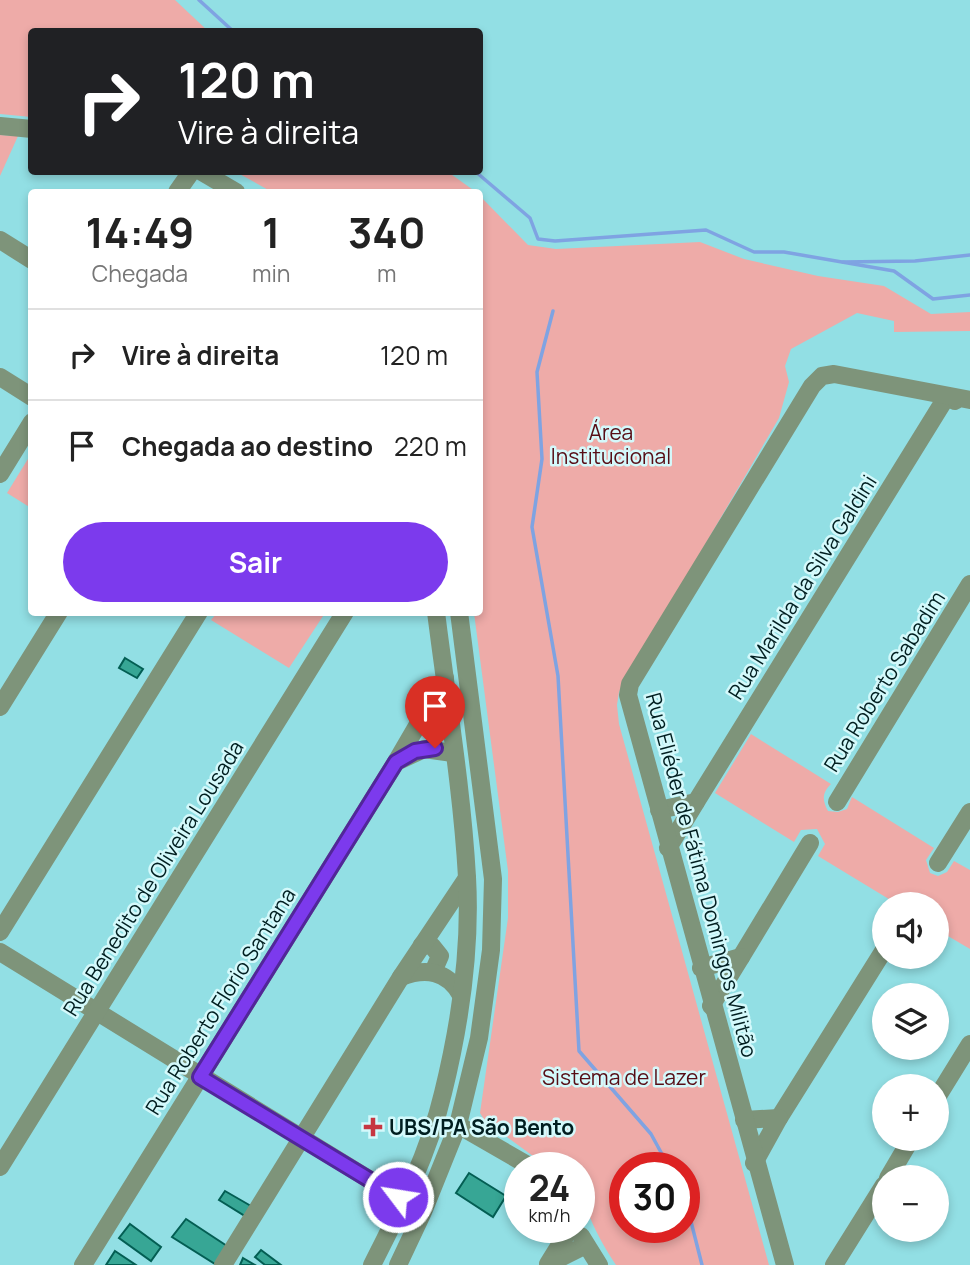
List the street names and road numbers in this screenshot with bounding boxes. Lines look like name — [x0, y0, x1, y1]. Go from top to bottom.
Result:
street label: Rua Marilda da Silva Galdini — [721, 469, 883, 705]
street label: Rua Roberto Sabadim — [817, 585, 951, 777]
street label: Rua Eliéder de Fátima Domingos Militão — [640, 690, 764, 1060]
street label: Rua Benedito de Oliveira Lousada — [56, 735, 250, 1021]
street label: Rua Roberto Florio Santana — [139, 882, 301, 1120]

